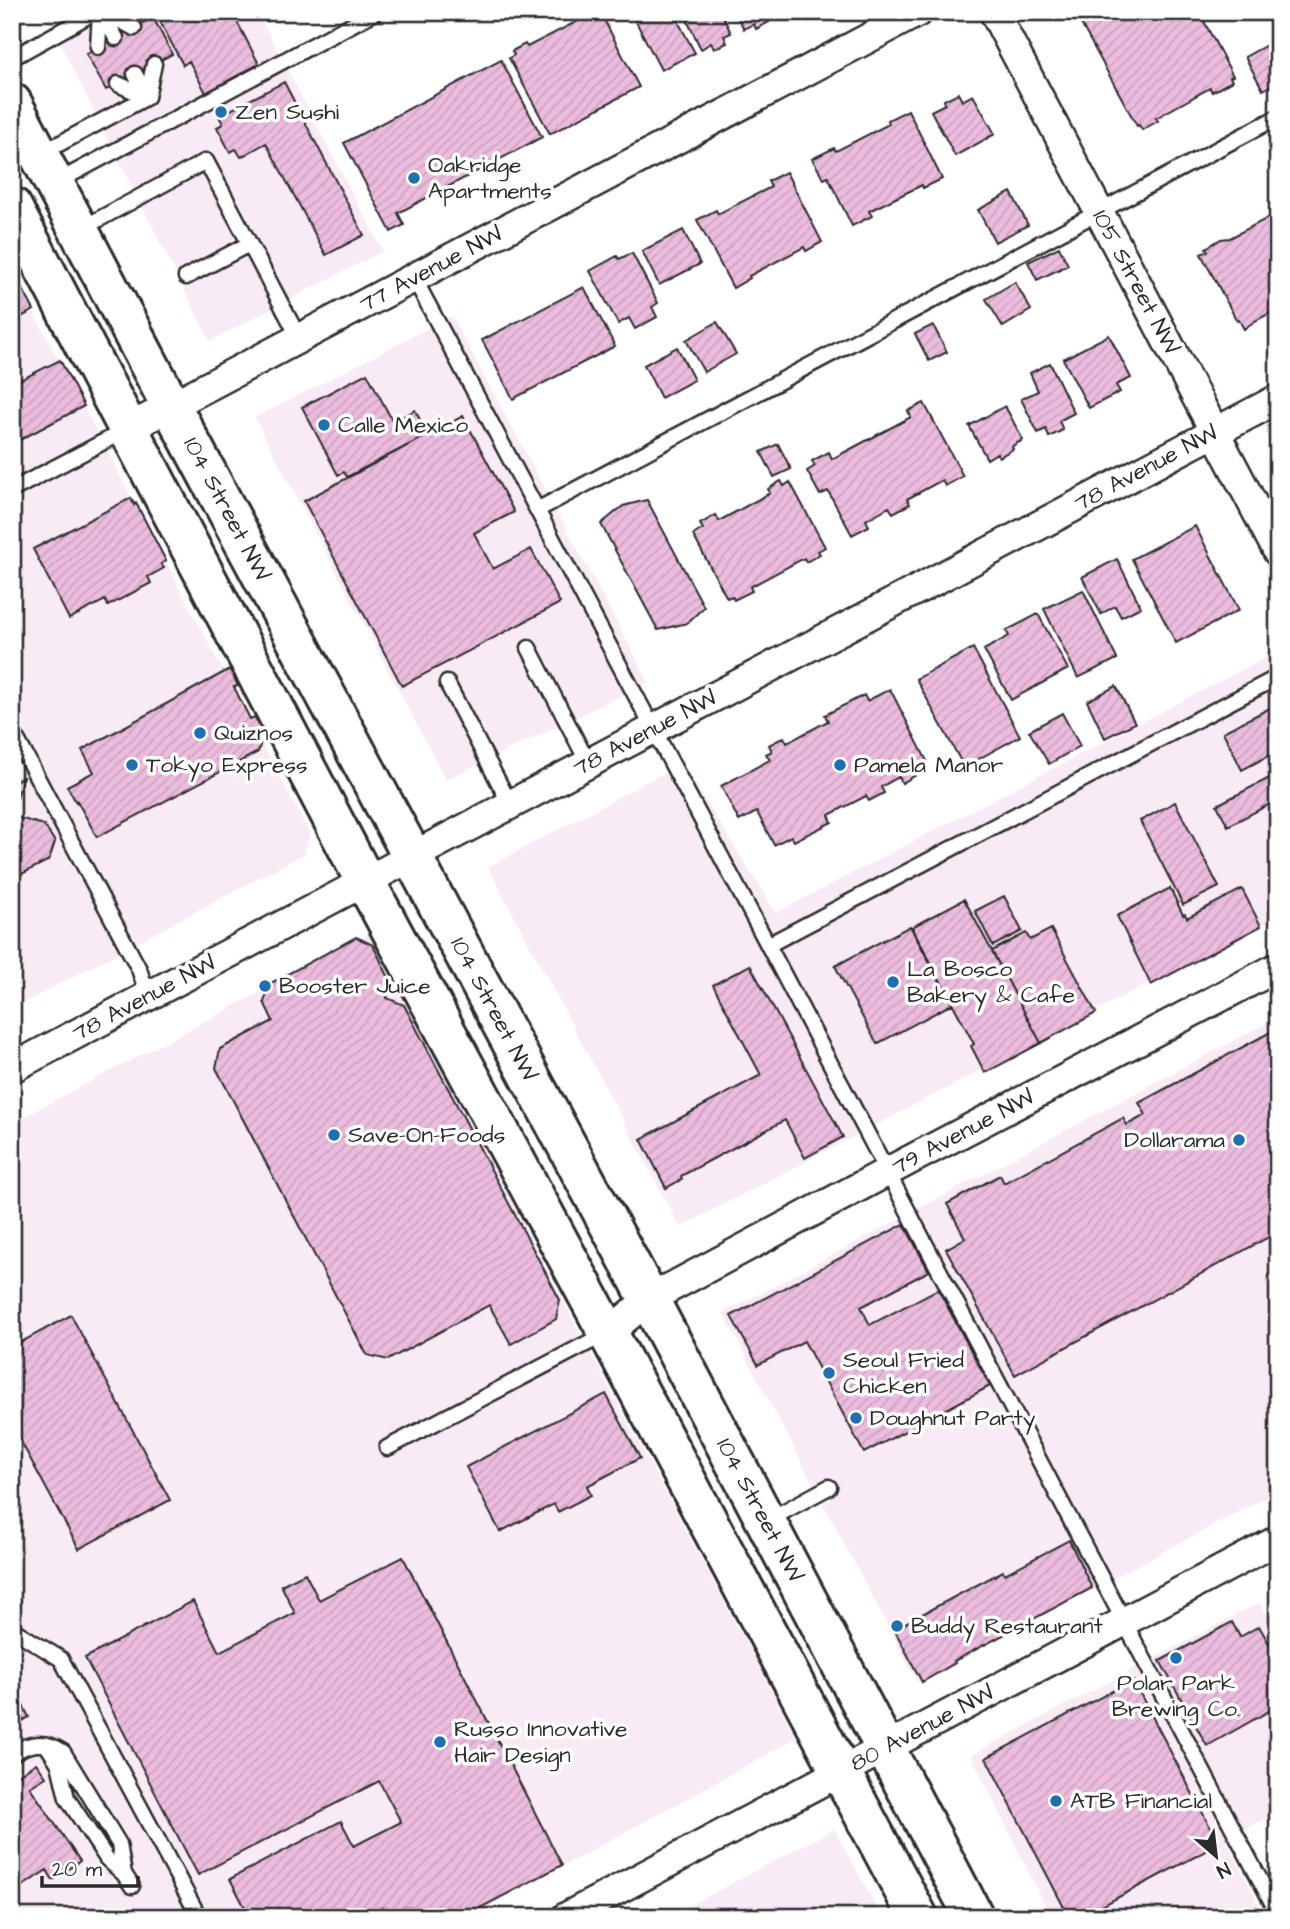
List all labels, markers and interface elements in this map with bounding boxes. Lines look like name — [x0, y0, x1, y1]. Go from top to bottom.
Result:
place label: Zen Sushi — [235, 96, 340, 128]
marker: Zen Sushi — [213, 104, 229, 120]
place label: Oakridge Apartments — [428, 149, 552, 207]
marker: Oakridge Apartments — [406, 170, 422, 186]
street label: 105 Street NW — [1085, 204, 1188, 360]
street label: 77 Avenue NW — [354, 218, 508, 320]
place label: Calle Mexico — [338, 409, 468, 441]
marker: Calle Mexico — [316, 417, 332, 433]
street label: 78 Avenue NW — [1069, 417, 1224, 519]
street label: 104 Street NW — [176, 432, 279, 587]
street label: 78 Avenue NW — [568, 682, 723, 784]
place label: Quiznos — [214, 717, 293, 749]
marker: Quiznos — [192, 725, 208, 741]
place label: Tokyo Express — [146, 749, 308, 782]
place label: Pamela Manor — [854, 749, 1003, 781]
marker: Tokyo Express — [124, 757, 140, 773]
marker: Pamela Manor — [832, 757, 848, 773]
street label: 104 Street NW — [443, 932, 546, 1087]
street label: 78 Avenue NW — [67, 947, 222, 1049]
place label: La Bosco Bakery & Cafe — [907, 953, 1075, 1012]
place label: Booster Juice — [279, 970, 431, 1002]
marker: La Bosco Bakery & Cafe — [885, 974, 901, 990]
marker: Booster Juice — [257, 978, 273, 994]
street label: 79 Avenue NW — [886, 1081, 1040, 1183]
place label: Save-On-Foods — [348, 1119, 505, 1151]
place label: Dollarama — [1124, 1124, 1225, 1156]
marker: Save-On-Foods — [326, 1127, 342, 1143]
marker: Dollarama — [1231, 1132, 1247, 1148]
place label: Seoul Fried Chicken — [843, 1344, 964, 1402]
marker: Seoul Fried Chicken — [821, 1365, 837, 1381]
place label: Doughnut Party — [870, 1402, 1036, 1435]
marker: Doughnut Party — [848, 1410, 864, 1426]
street label: 104 Street NW — [709, 1433, 812, 1588]
place label: Buddy Restaurant — [911, 1610, 1103, 1643]
marker: Buddy Restaurant — [889, 1618, 905, 1634]
marker: Polar Park Brewing Co. — [1168, 1650, 1184, 1666]
place label: Polar Park Brewing Co. — [1112, 1667, 1240, 1726]
street label: 80 Avenue NW — [844, 1676, 1000, 1779]
place label: Russo Innovative Hair Design — [454, 1713, 628, 1772]
marker: Russo Innovative Hair Design — [432, 1734, 448, 1750]
place label: ATB Financial — [1070, 1785, 1212, 1817]
marker: ATB Financial — [1048, 1793, 1064, 1809]
north arrow — [1182, 1820, 1252, 1890]
scale bar — [42, 1845, 138, 1889]
text: 20 m — [52, 1855, 103, 1884]
text: N — [1212, 1855, 1235, 1884]

